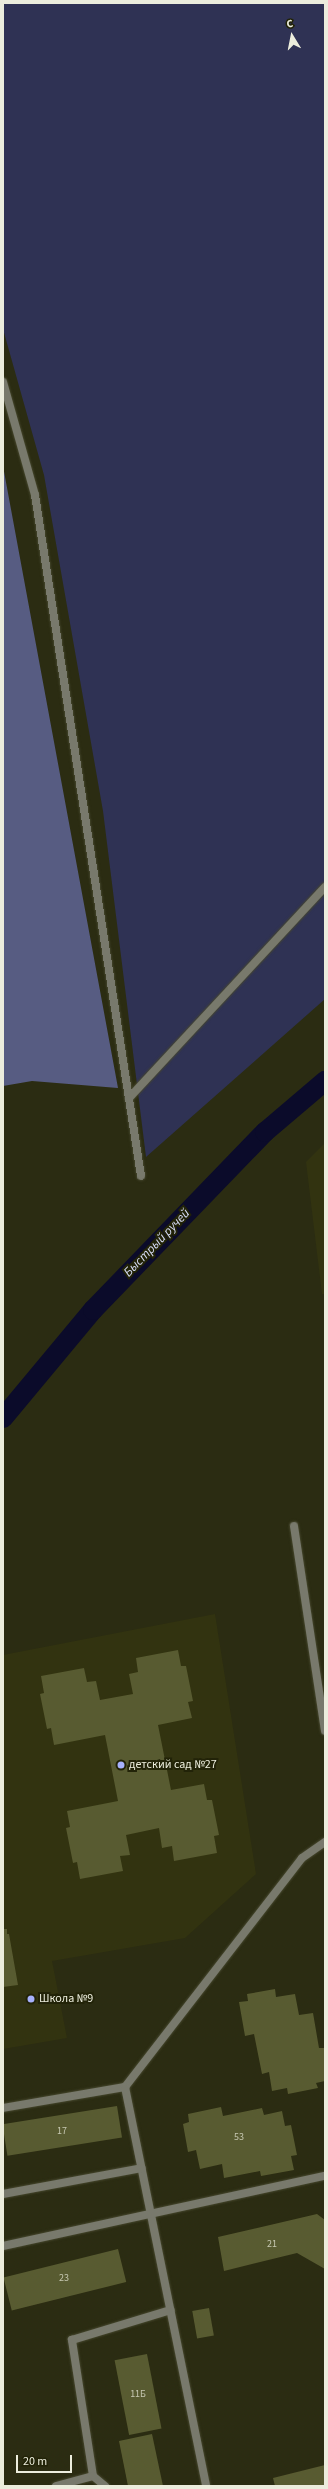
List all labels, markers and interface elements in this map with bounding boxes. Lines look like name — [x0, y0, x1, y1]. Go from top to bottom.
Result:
north arrow — [272, 16, 312, 56]
text: С — [285, 16, 294, 32]
water label: Быстрый ручей — [121, 1206, 193, 1280]
place label: детский сад №27 — [129, 1758, 217, 1772]
marker: детский сад №27 — [116, 1760, 126, 1770]
place label: Школа №9 — [39, 1992, 93, 2006]
marker: Школа №9 — [26, 1994, 36, 2004]
house number: 17 — [57, 2126, 67, 2138]
house number: 53 — [234, 2132, 244, 2144]
house number: 21 — [267, 2239, 277, 2251]
house number: 23 — [59, 2273, 69, 2285]
house number: 11Б — [130, 2389, 146, 2401]
scale bar — [18, 2447, 74, 2473]
text: 20 m — [23, 2453, 47, 2470]

